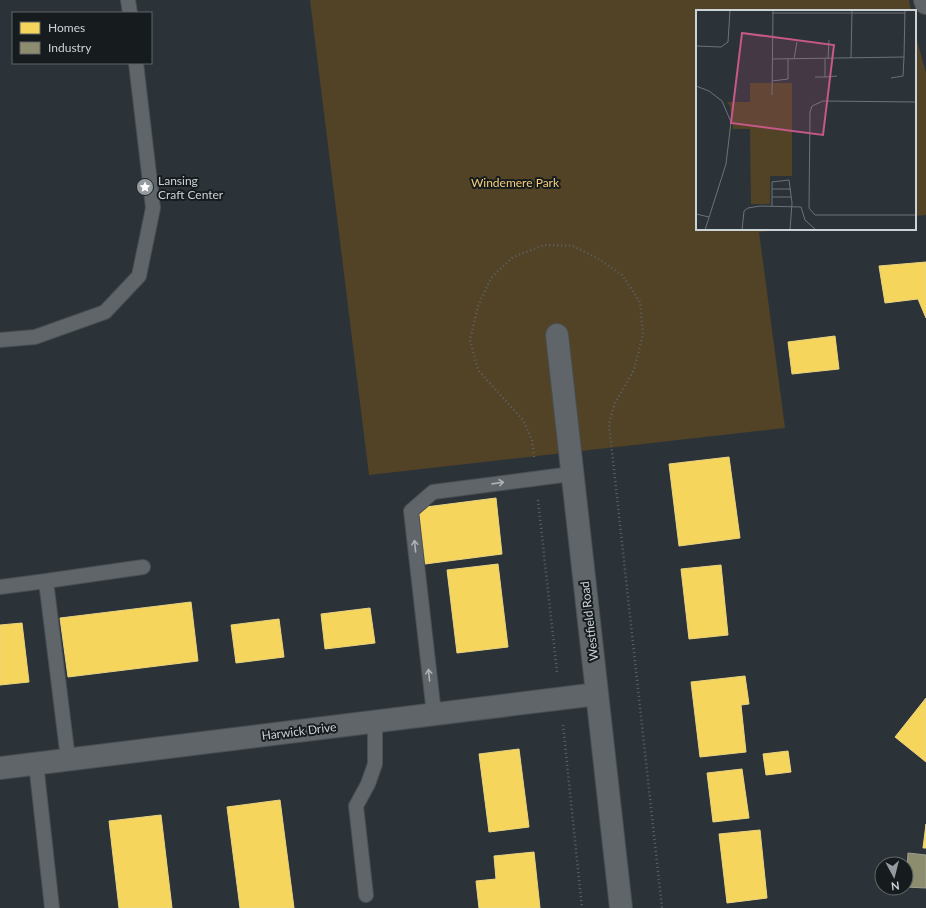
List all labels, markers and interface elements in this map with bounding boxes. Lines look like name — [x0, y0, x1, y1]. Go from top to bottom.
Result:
inset map — [696, 10, 916, 230]
legend — [12, 12, 152, 64]
text: Homes — [48, 20, 85, 35]
text: Industry — [48, 40, 92, 55]
place label: Lansing Craft Center — [158, 173, 224, 202]
park label: Windemere Park — [471, 175, 560, 190]
place icon: Lansing Craft Center — [135, 177, 155, 197]
one-way arrow — [491, 479, 504, 487]
one-way arrow — [411, 540, 419, 553]
street label: Westfield Road — [577, 580, 601, 662]
one-way arrow — [426, 669, 433, 682]
street label: Harwick Drive — [261, 719, 337, 743]
north arrow — [874, 856, 914, 896]
text: N — [890, 879, 900, 893]

